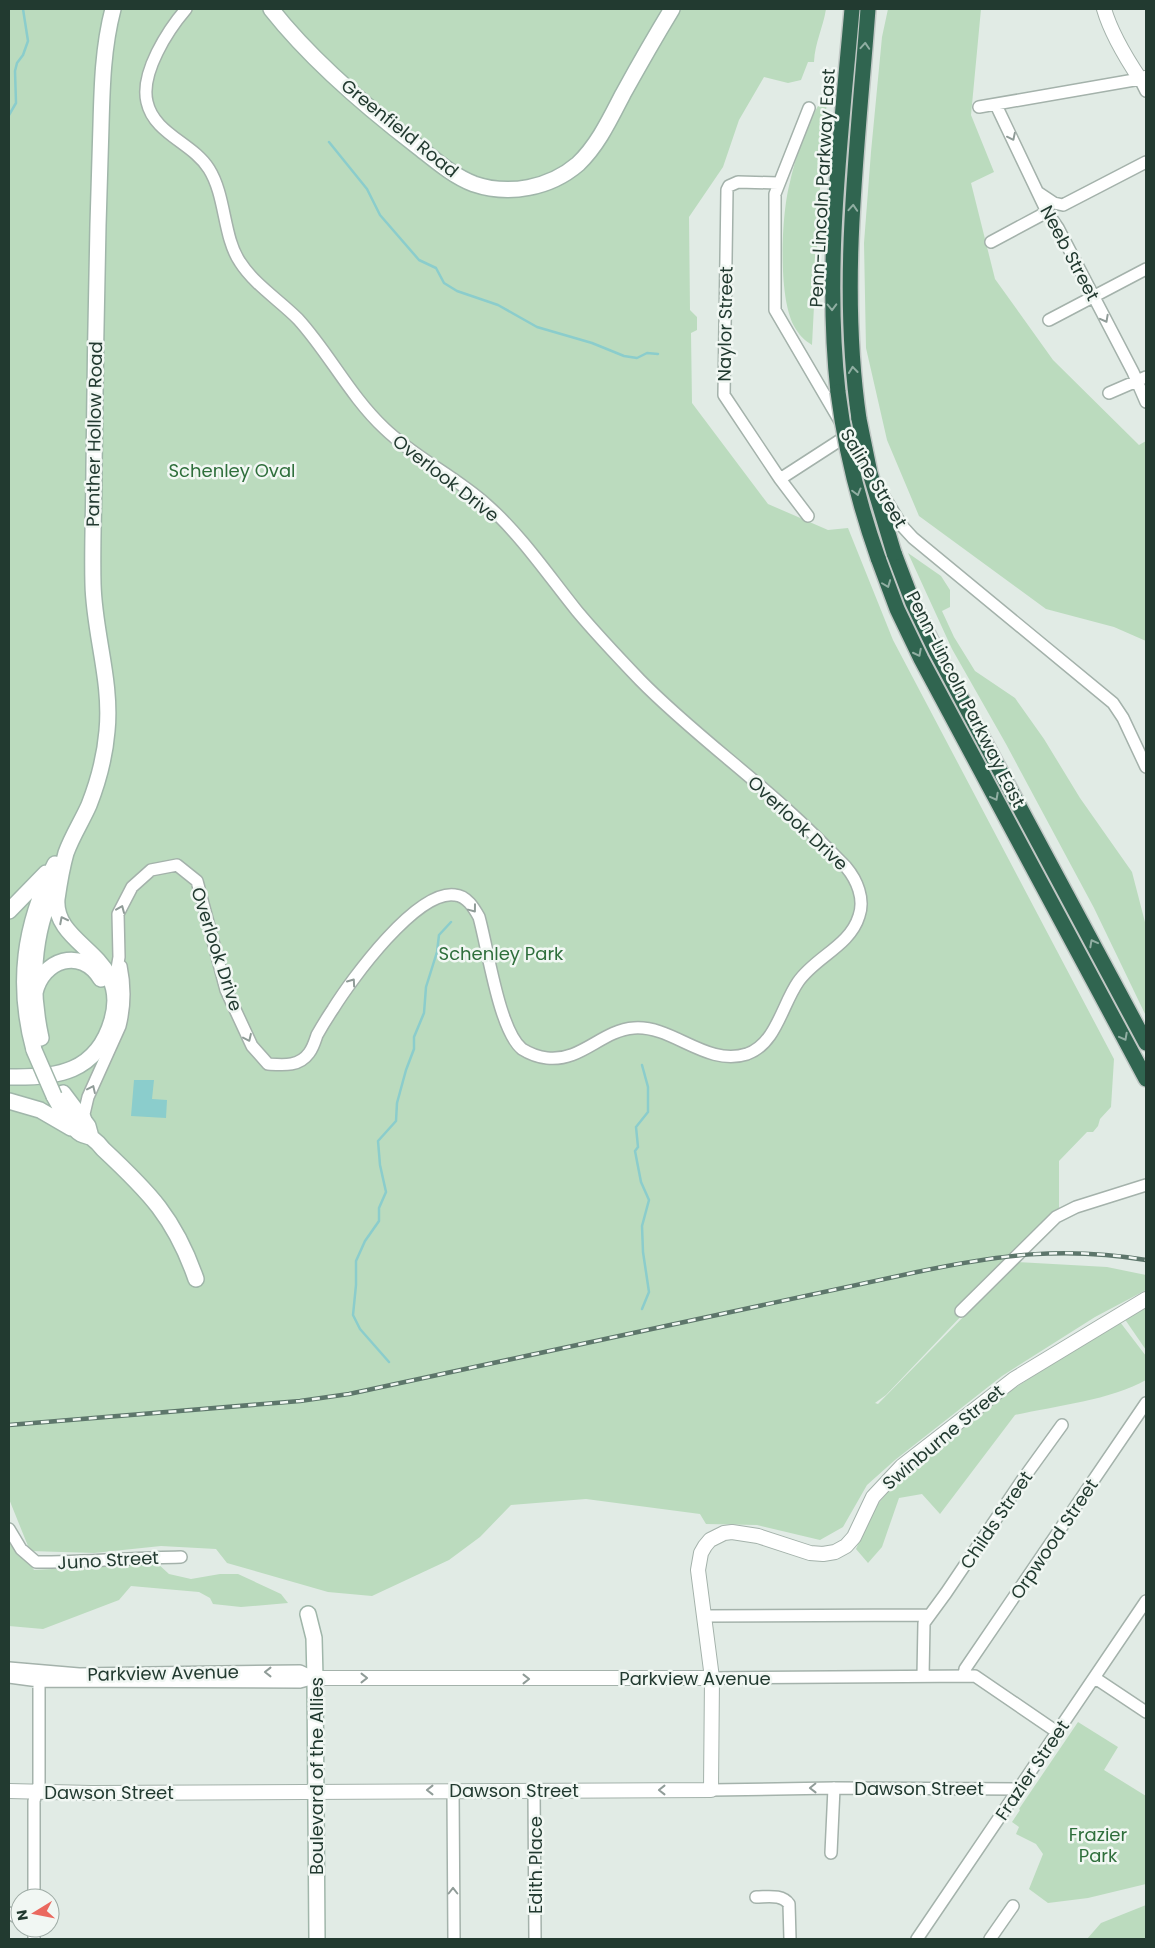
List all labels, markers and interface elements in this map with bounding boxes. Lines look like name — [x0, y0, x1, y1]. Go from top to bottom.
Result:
one-way arrow — [860, 42, 871, 50]
street label: Penn-Lincoln Parkway East — [803, 68, 841, 308]
street label: Greenfield Road — [336, 73, 464, 183]
one-way arrow — [1006, 132, 1016, 141]
street label: Neeb Street — [1034, 201, 1106, 305]
one-way arrow — [848, 204, 859, 212]
street label: Naylor Street — [711, 266, 739, 382]
one-way arrow — [827, 304, 838, 312]
one-way arrow — [1099, 314, 1109, 323]
street label: Panther Hollow Road — [80, 341, 108, 527]
one-way arrow — [848, 366, 859, 374]
street label: Saline Street — [834, 424, 914, 532]
street label: Overlook Drive — [388, 429, 504, 527]
park label: Schenley Oval — [168, 458, 296, 483]
one-way arrow — [851, 487, 862, 496]
one-way arrow — [881, 579, 891, 588]
street label: Penn-Lincoln Parkway East — [901, 587, 1031, 811]
one-way arrow — [912, 648, 922, 657]
street label: Overlook Drive — [742, 770, 854, 876]
one-way arrow — [989, 791, 999, 800]
street label: Overlook Drive — [185, 884, 249, 1014]
one-way arrow — [467, 903, 476, 913]
one-way arrow — [115, 905, 126, 914]
one-way arrow — [59, 917, 69, 926]
one-way arrow — [1089, 940, 1099, 949]
park label: Schenley Park — [439, 941, 564, 966]
one-way arrow — [346, 978, 355, 987]
one-way arrow — [1117, 1032, 1127, 1041]
one-way arrow — [242, 1033, 253, 1042]
one-way arrow — [85, 1085, 96, 1094]
street label: Swinburne Street — [877, 1379, 1009, 1495]
street label: Childs Street — [954, 1466, 1038, 1574]
street label: Orpwood Street — [1004, 1474, 1104, 1604]
street label: Juno Street — [57, 1545, 159, 1575]
street label: Parkview Avenue — [87, 1659, 239, 1687]
street label: Parkview Avenue — [619, 1666, 771, 1691]
one-way arrow — [264, 1667, 272, 1677]
one-way arrow — [360, 1673, 368, 1683]
one-way arrow — [523, 1674, 531, 1684]
street label: Boulevard of the Allies — [304, 1677, 329, 1875]
street label: Frazier Street — [989, 1715, 1075, 1825]
street label: Dawson Street — [854, 1776, 984, 1801]
street label: Dawson Street — [449, 1778, 579, 1803]
street label: Dawson Street — [44, 1780, 174, 1805]
one-way arrow — [808, 1783, 816, 1793]
one-way arrow — [425, 1785, 433, 1795]
one-way arrow — [658, 1785, 666, 1795]
street label: Edith Place — [523, 1816, 548, 1914]
park label: Frazier Park — [1069, 1822, 1128, 1868]
one-way arrow — [448, 1886, 458, 1894]
north arrow — [10, 1888, 60, 1938]
text: N — [11, 1908, 33, 1922]

